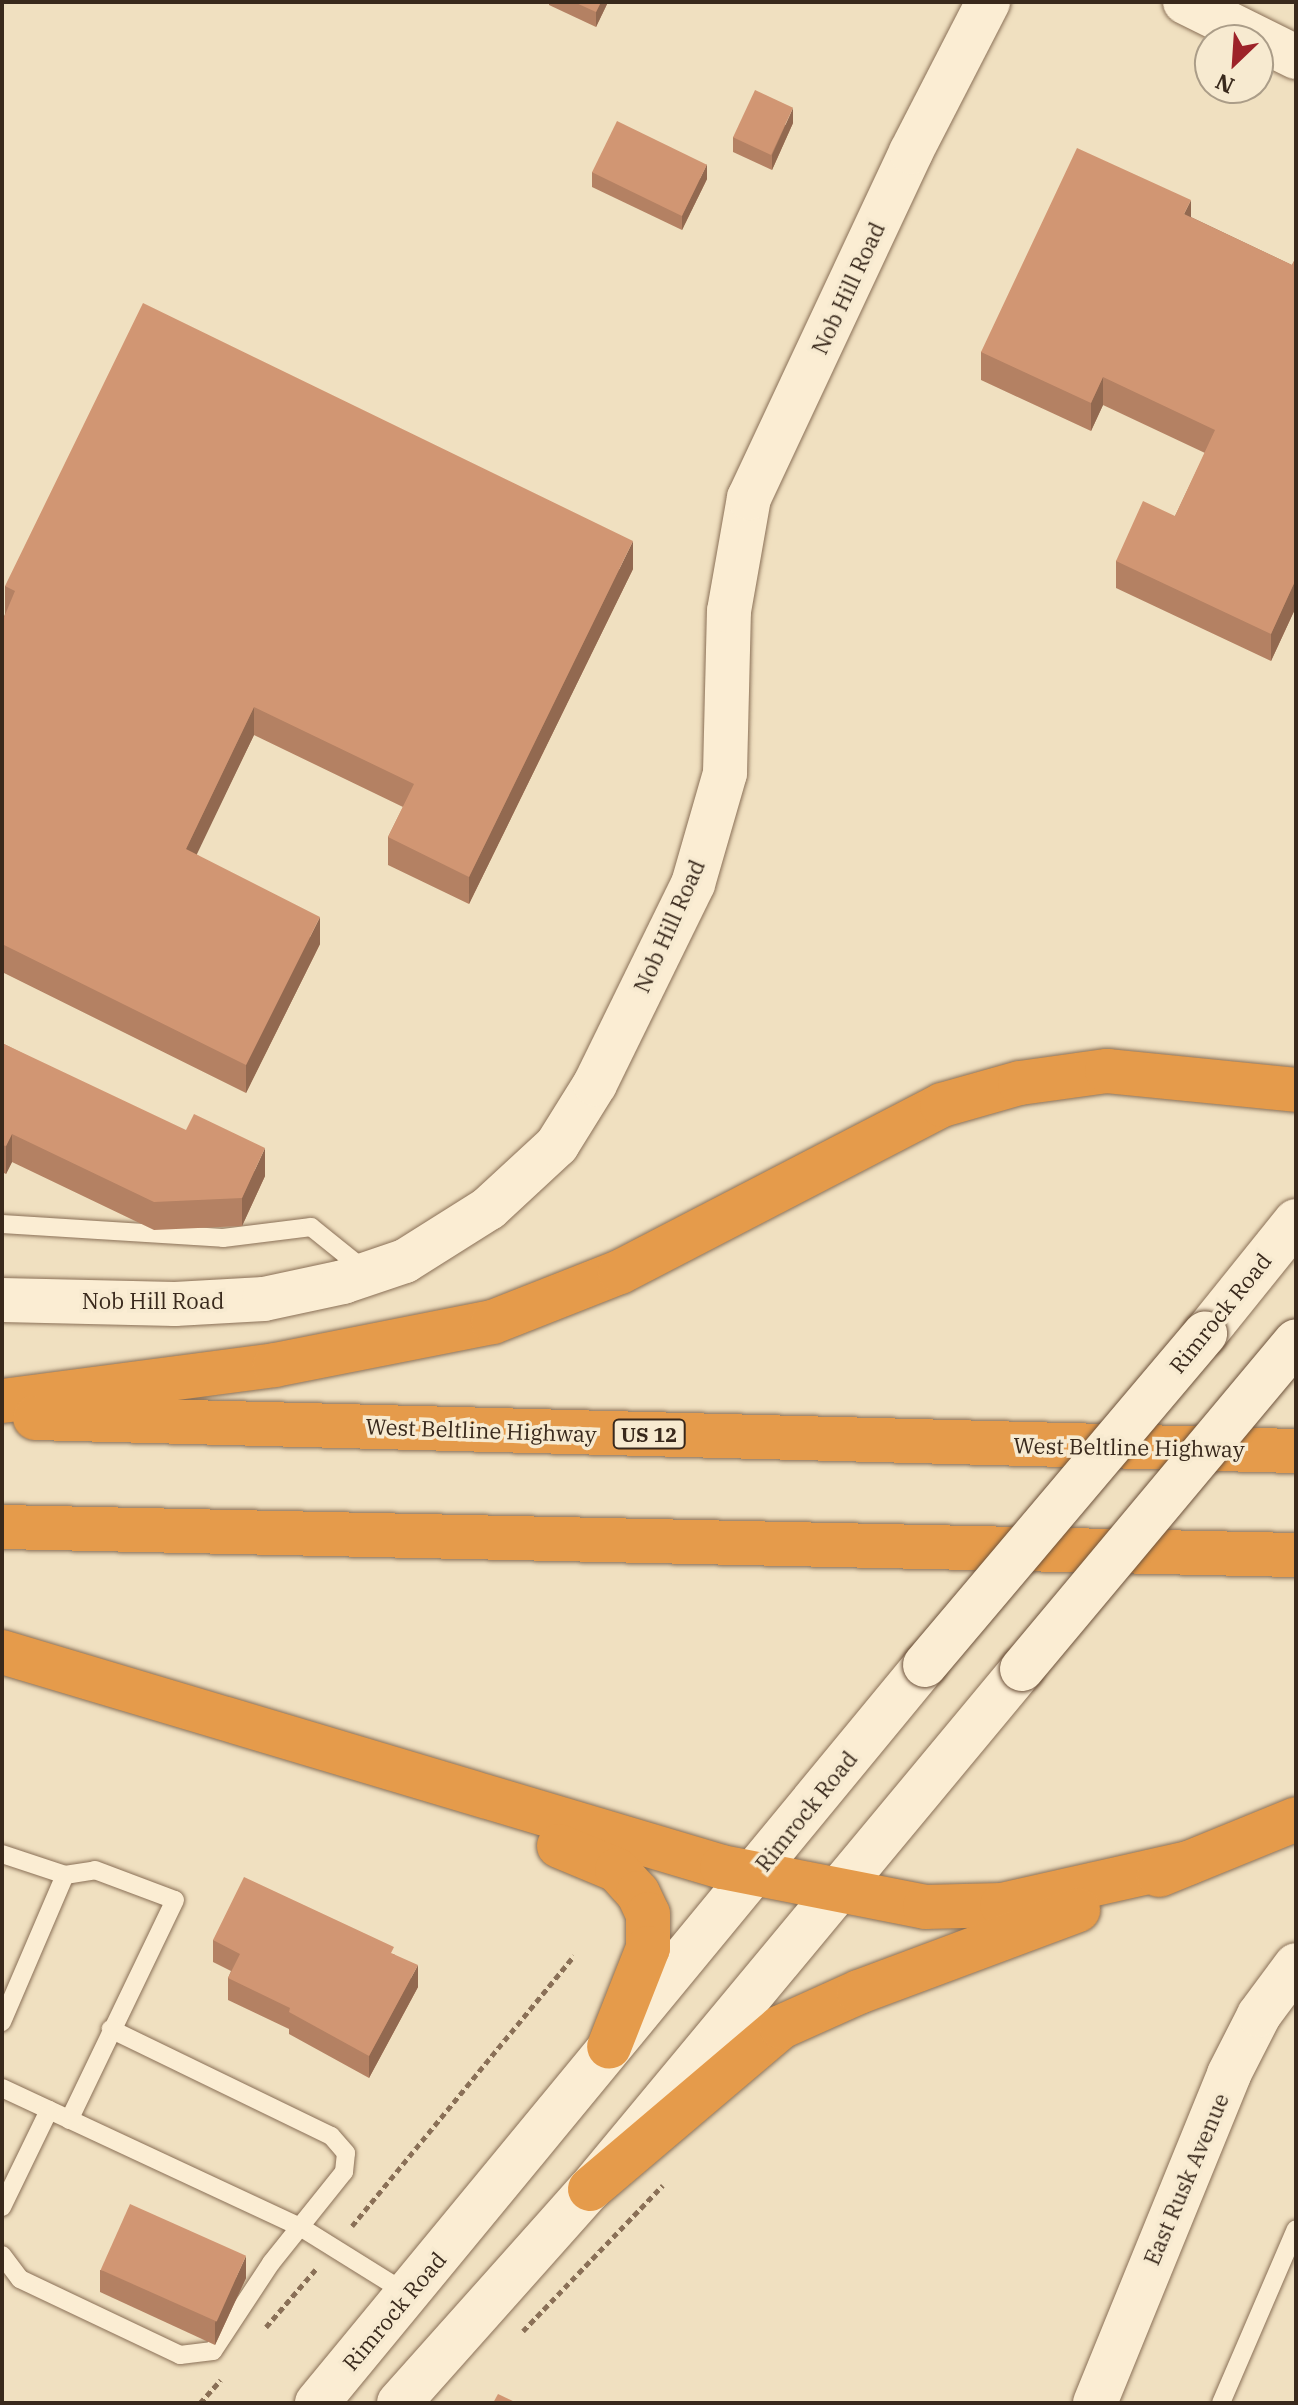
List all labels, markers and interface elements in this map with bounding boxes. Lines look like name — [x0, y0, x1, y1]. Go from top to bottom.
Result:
north arrow — [1194, 24, 1274, 104]
text: N — [1210, 68, 1239, 101]
street label: Nob Hill Road — [806, 218, 890, 358]
street label: Nob Hill Road — [628, 855, 710, 997]
street label: Rimrock Road — [1164, 1248, 1276, 1378]
street label: Nob Hill Road — [82, 1288, 224, 1314]
street label: West Beltline Highway — [365, 1413, 597, 1447]
road number: US 12 — [611, 1418, 687, 1450]
street label: West Beltline Highway — [1013, 1432, 1245, 1462]
street label: Rimrock Road — [750, 1746, 862, 1876]
street label: East Rusk Avenue — [1138, 2089, 1234, 2269]
street label: Rimrock Road — [337, 2246, 451, 2376]

